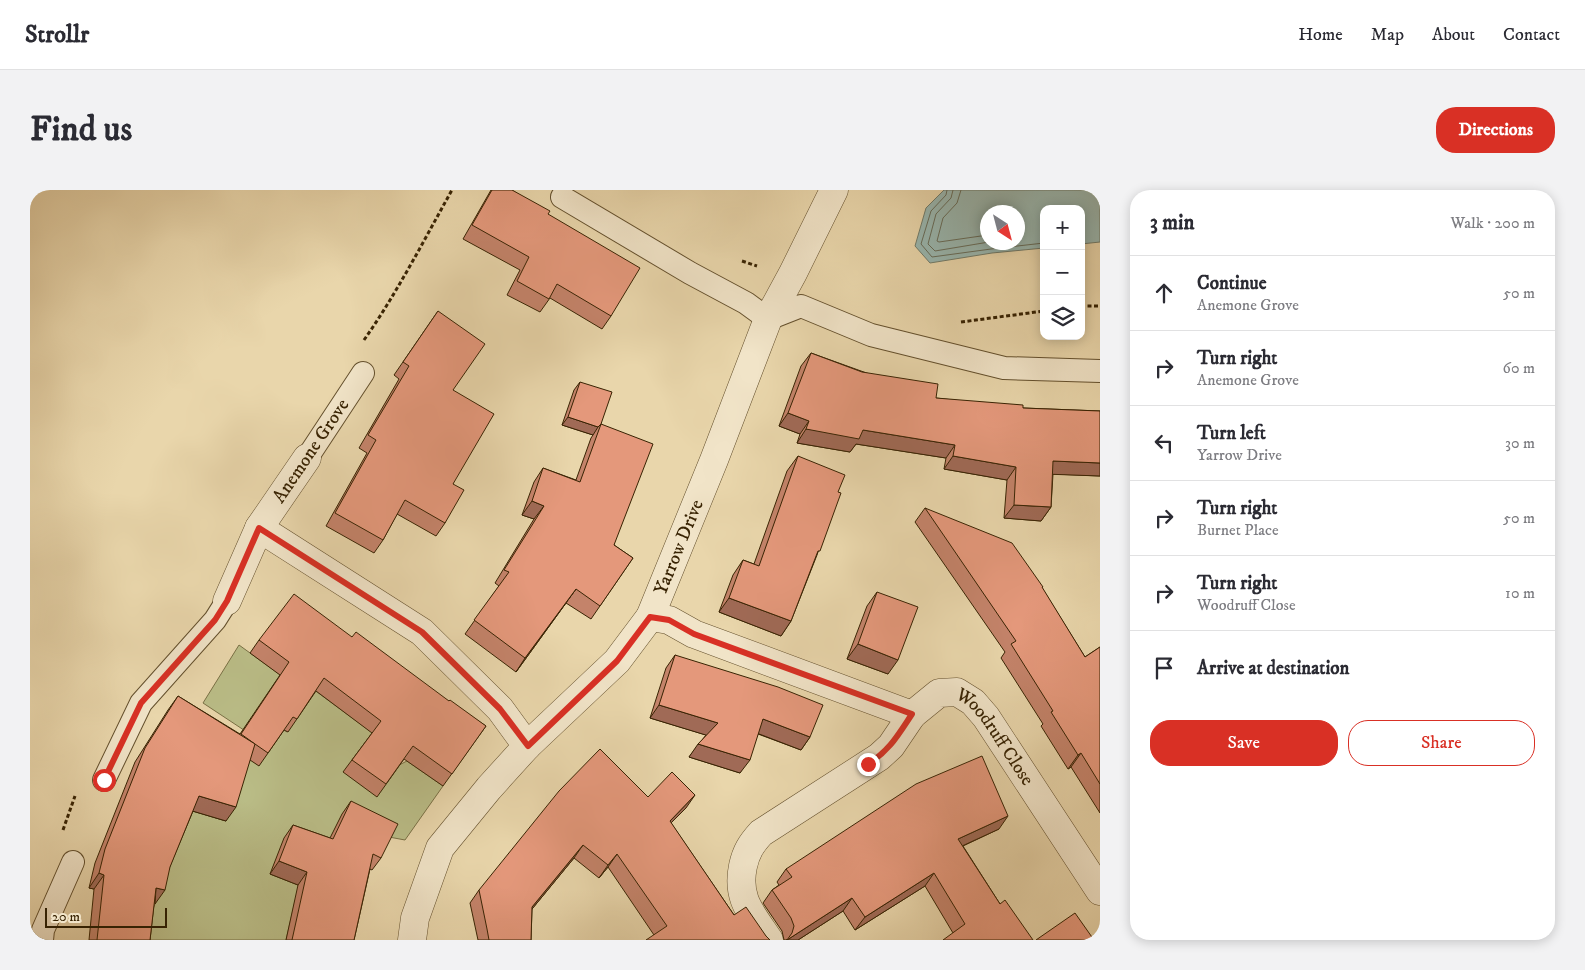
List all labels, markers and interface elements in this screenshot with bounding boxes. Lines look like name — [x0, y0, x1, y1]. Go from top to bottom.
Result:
text: Strollr — [25, 20, 89, 50]
text: Home — [1298, 24, 1343, 46]
text: Map — [1371, 24, 1404, 46]
text: About — [1432, 24, 1475, 46]
text: Contact — [1503, 24, 1560, 46]
button: Directions — [1436, 107, 1555, 153]
text: Find us — [30, 108, 132, 152]
north arrow — [980, 205, 1025, 250]
map controls — [1040, 205, 1085, 340]
button: + — [1040, 205, 1085, 250]
text: 3 min — [1150, 210, 1195, 236]
text: Walk · 200 m — [1451, 213, 1535, 233]
button: − — [1040, 250, 1085, 295]
text: Continue — [1197, 272, 1267, 295]
icon: ahead — [1150, 279, 1178, 307]
text: 50 m — [1503, 283, 1535, 303]
button: layers — [1040, 295, 1085, 340]
text: Anemone Grove — [1197, 295, 1299, 315]
text: Turn right — [1197, 347, 1277, 370]
icon: right — [1150, 354, 1178, 382]
text: 60 m — [1503, 358, 1535, 378]
text: Anemone Grove — [1197, 370, 1299, 390]
street label: Anemone Grove — [268, 394, 354, 508]
text: Turn left — [1197, 422, 1266, 445]
icon: left — [1150, 429, 1178, 457]
text: 30 m — [1505, 433, 1535, 453]
text: Yarrow Drive — [1197, 445, 1282, 465]
street label: Yarrow Drive — [649, 496, 708, 598]
text: Turn right — [1197, 497, 1277, 520]
icon: right — [1150, 504, 1178, 532]
text: 50 m — [1503, 508, 1535, 528]
text: Burnet Place — [1197, 520, 1279, 540]
text: Turn right — [1197, 572, 1277, 595]
icon: right — [1150, 579, 1178, 607]
text: 10 m — [1505, 583, 1535, 603]
text: Woodruff Close — [1197, 595, 1296, 615]
icon: arrive — [1150, 654, 1178, 682]
text: Arrive at destination — [1197, 657, 1349, 680]
street label: Woodruff Close — [951, 682, 1039, 790]
button: Save — [1150, 720, 1338, 766]
button: Share — [1348, 720, 1535, 766]
route end — [857, 753, 880, 776]
route start — [93, 769, 116, 792]
scale bar — [45, 905, 168, 928]
text: 20 m — [52, 908, 80, 926]

